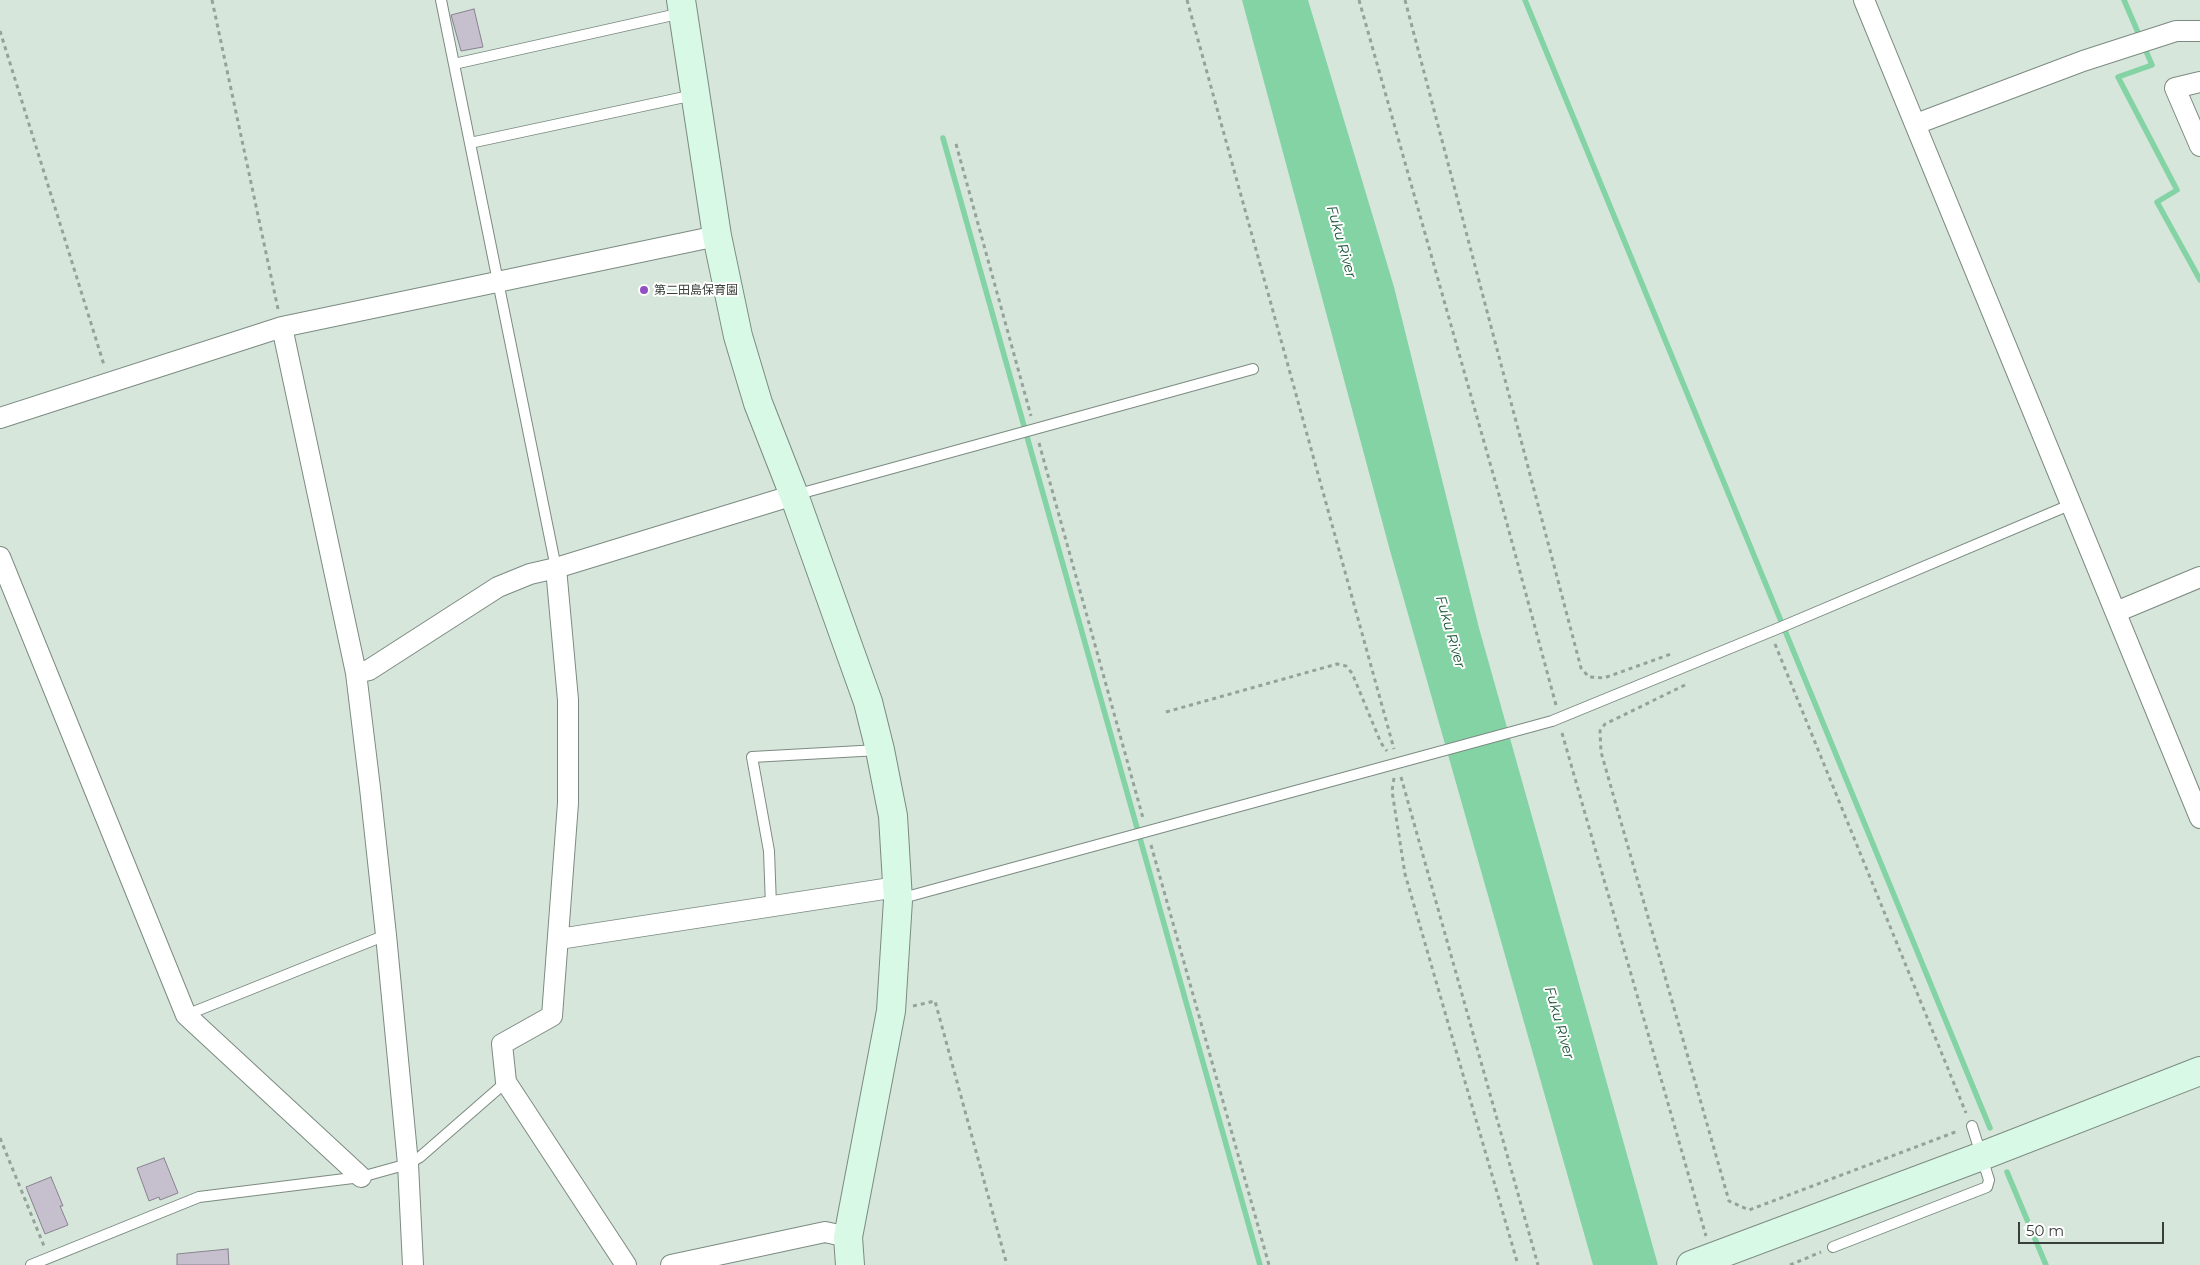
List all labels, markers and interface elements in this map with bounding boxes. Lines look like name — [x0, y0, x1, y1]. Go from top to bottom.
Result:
water label: Fuku River — [1323, 204, 1359, 280]
place label: 第二田島保育園 — [654, 283, 738, 297]
marker: 第二田島保育園 — [638, 284, 650, 296]
water label: Fuku River — [1432, 594, 1468, 670]
water label: Fuku River — [1541, 985, 1577, 1061]
scale bar — [2020, 1212, 2166, 1244]
text: 50 m — [2026, 1221, 2064, 1240]

